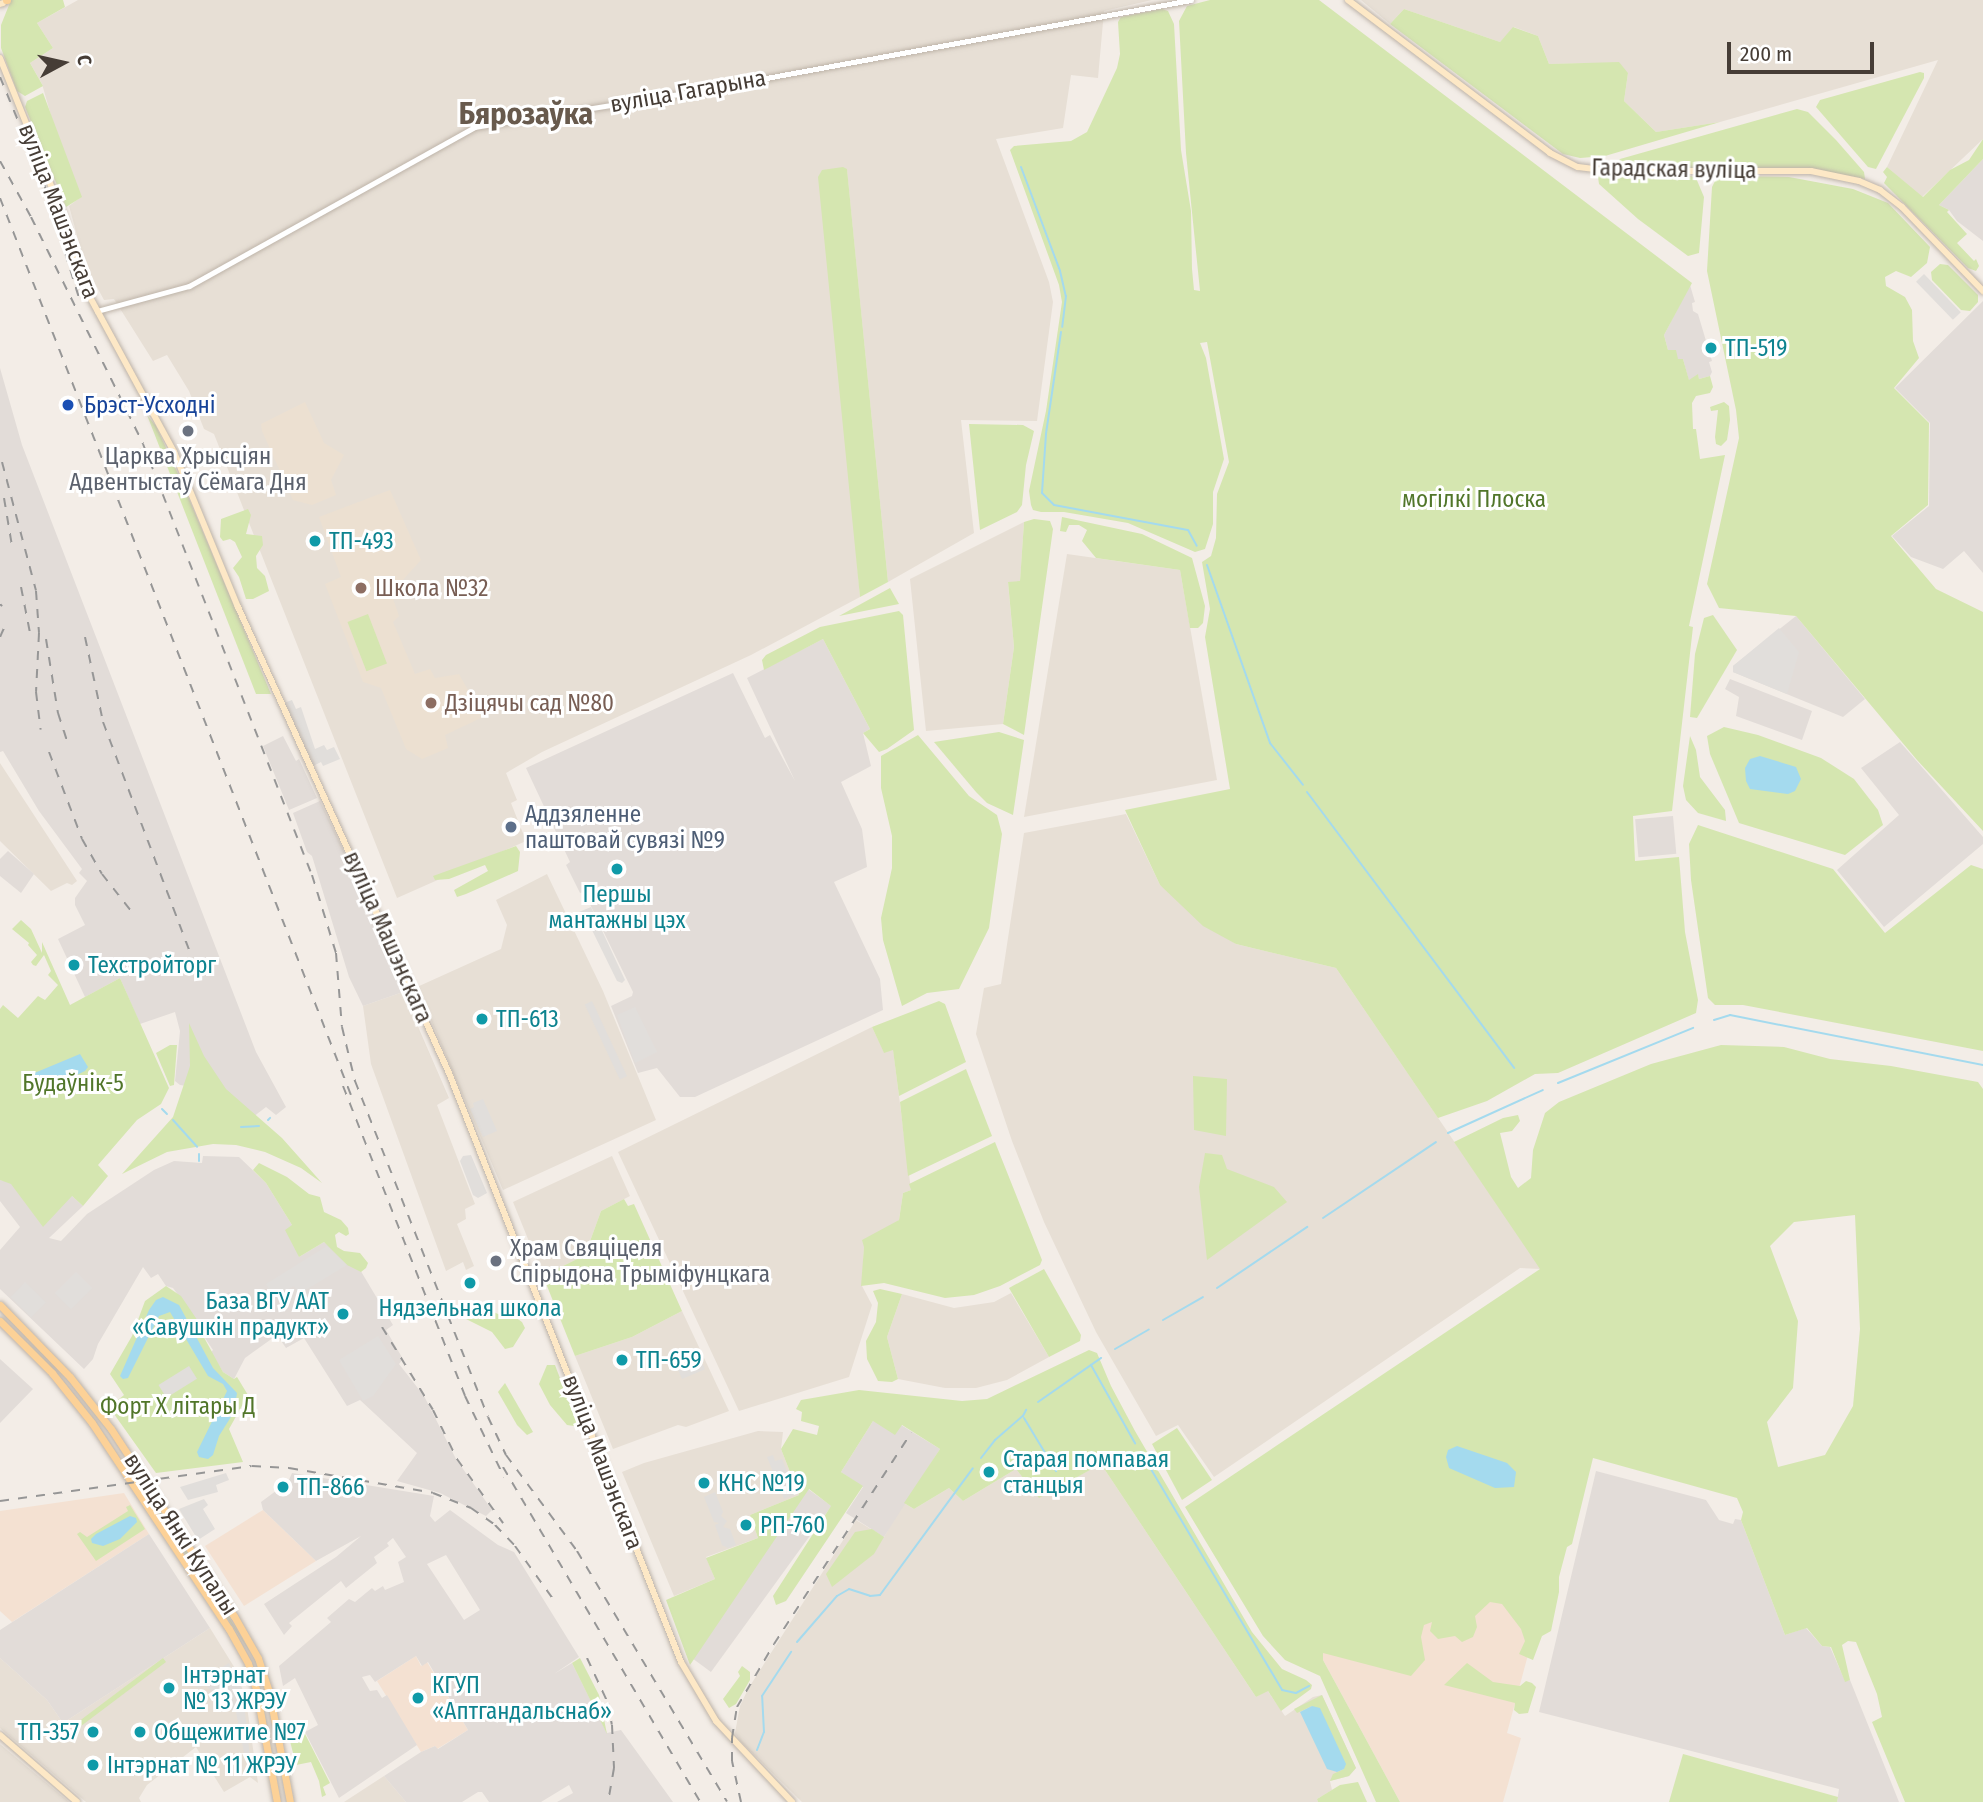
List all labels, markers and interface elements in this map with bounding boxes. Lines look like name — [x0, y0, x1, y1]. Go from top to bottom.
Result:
north arrow — [28, 28, 98, 98]
scale bar — [1731, 28, 1878, 72]
text: 200 m — [1740, 41, 1792, 67]
text: С — [72, 53, 96, 67]
street label: вуліца Гагарына — [608, 64, 768, 118]
district label: Бярозаўка — [459, 96, 593, 132]
street label: вуліца Машэнскага — [13, 120, 105, 302]
street label: Гарадская вуліца — [1591, 154, 1757, 184]
place label: ТП-519 — [1725, 334, 1787, 362]
marker: ТП-519 — [1703, 340, 1719, 356]
place label: Брэст-Усходні — [84, 391, 216, 419]
marker: Брэст-Усходні — [58, 395, 78, 415]
marker: Царква Хрысціян Адвентыстаў Сёмага Дня — [180, 423, 196, 439]
place label: Царква Хрысціян Адвентыстаў Сёмага Дня — [69, 442, 307, 496]
park label: могілкі Плоска — [1402, 485, 1546, 513]
place label: ТП-493 — [329, 527, 394, 555]
marker: ТП-493 — [307, 533, 323, 549]
place label: Школа №32 — [375, 574, 488, 602]
marker: Школа №32 — [353, 580, 369, 596]
place label: Дзіцячы сад №80 — [445, 689, 614, 717]
marker: Дзіцячы сад №80 — [423, 695, 439, 711]
place label: Аддзяленне паштовай сувязі №9 — [525, 800, 725, 854]
marker: Аддзяленне паштовай сувязі №9 — [503, 819, 519, 835]
street label: вуліца Машэнскага — [338, 847, 438, 1027]
marker: Першы мантажны цэх — [609, 861, 625, 877]
place label: Першы мантажны цэх — [548, 880, 686, 934]
place label: Техстройторг — [88, 951, 216, 979]
marker: Техстройторг — [66, 957, 82, 973]
place label: ТП-613 — [496, 1005, 559, 1033]
marker: ТП-613 — [474, 1011, 490, 1027]
park label: Будаўнік-5 — [22, 1069, 124, 1097]
place label: Храм Свяціцеля Спірыдона Трыміфунцкага — [510, 1234, 770, 1288]
marker: Храм Свяціцеля Спірыдона Трыміфунцкага — [488, 1253, 504, 1269]
marker: Нядзельная школа — [462, 1275, 478, 1291]
place label: База ВГУ ААТ «Савушкін прадукт» — [132, 1287, 329, 1341]
place label: Нядзельная школа — [379, 1294, 561, 1322]
marker: База ВГУ ААТ «Савушкін прадукт» — [335, 1306, 351, 1322]
place label: ТП-659 — [636, 1346, 702, 1374]
marker: ТП-659 — [614, 1352, 630, 1368]
street label: вуліца Машэнскага — [557, 1371, 649, 1553]
park label: Форт X літары Д — [100, 1392, 256, 1420]
place label: Старая помпавая станцыя — [1003, 1445, 1169, 1499]
street label: вуліца Янкі Купалы — [118, 1448, 244, 1620]
marker: Старая помпавая станцыя — [981, 1464, 997, 1480]
place label: КНС №19 — [718, 1469, 805, 1497]
place label: ТП-866 — [297, 1473, 364, 1501]
marker: КНС №19 — [696, 1475, 712, 1491]
marker: ТП-866 — [275, 1479, 291, 1495]
place label: РП-760 — [760, 1511, 825, 1539]
marker: РП-760 — [738, 1517, 754, 1533]
place label: Інтэрнат № 13 ЖРЭУ — [183, 1661, 287, 1715]
place label: КГУП «Аптгандальснаб» — [432, 1671, 612, 1725]
marker: Інтэрнат № 13 ЖРЭУ — [161, 1680, 177, 1696]
marker: КГУП «Аптгандальснаб» — [410, 1690, 426, 1706]
place label: ТП-357 — [18, 1718, 79, 1746]
place label: Общежитие №7 — [154, 1718, 306, 1746]
marker: ТП-357 — [85, 1724, 101, 1740]
marker: Общежитие №7 — [132, 1724, 148, 1740]
place label: Інтэрнат № 11 ЖРЭУ — [107, 1751, 297, 1779]
marker: Інтэрнат № 11 ЖРЭУ — [85, 1757, 101, 1773]

